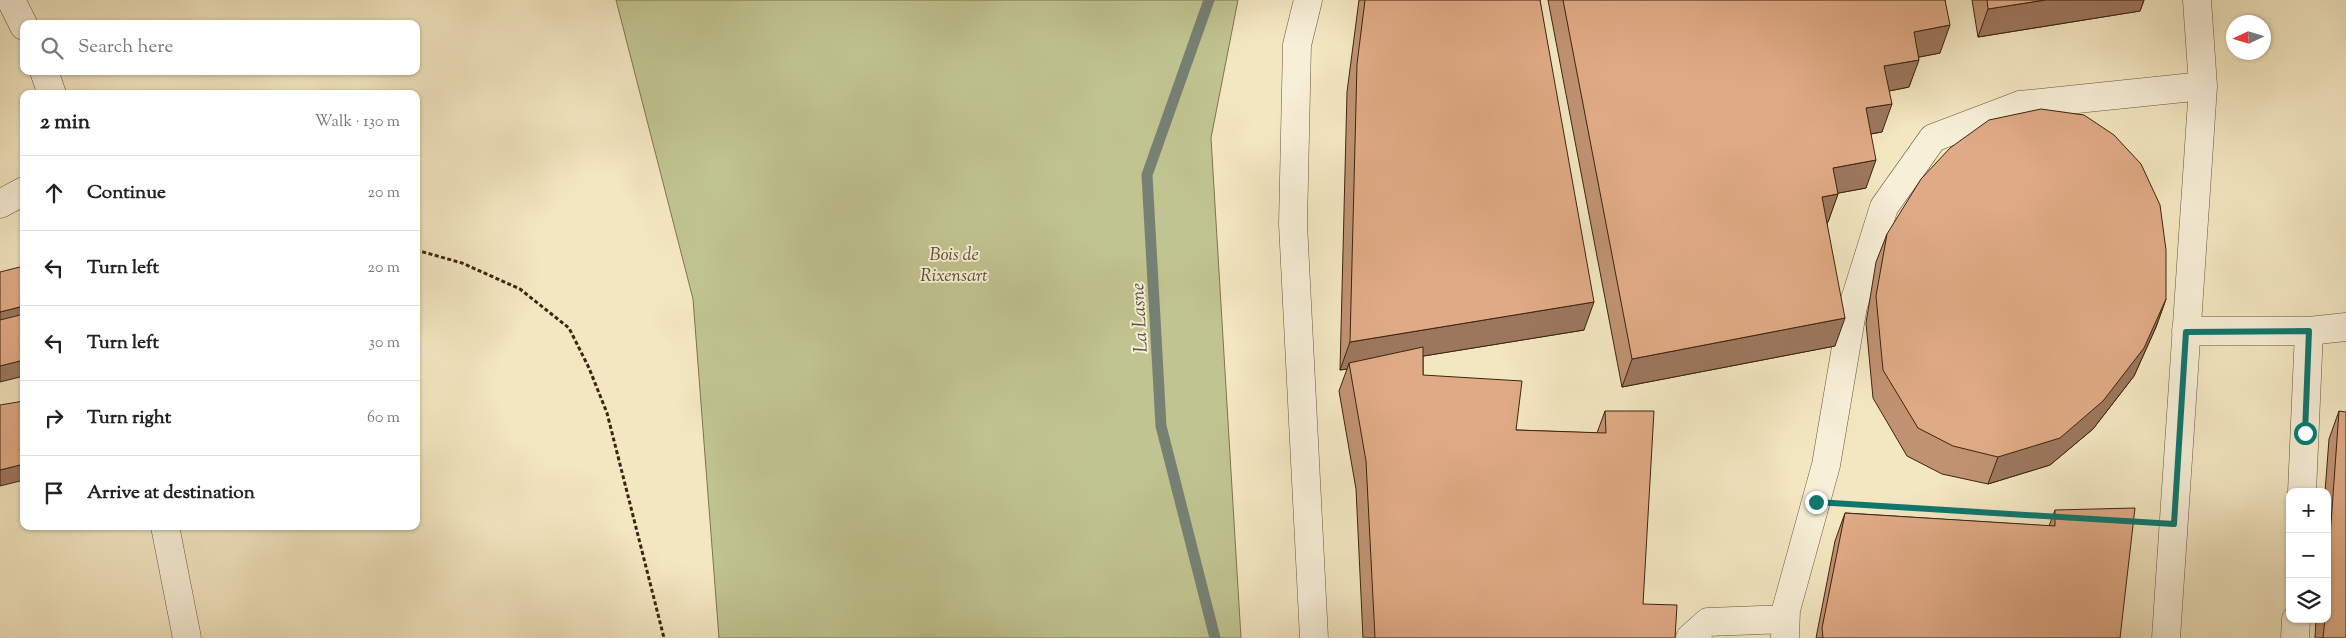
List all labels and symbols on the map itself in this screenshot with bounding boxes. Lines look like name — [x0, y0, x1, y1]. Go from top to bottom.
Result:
north arrow — [2226, 15, 2271, 60]
park label: Bois de Rixensart — [920, 243, 988, 290]
water label: La Lasne — [1125, 282, 1156, 354]
route start — [2294, 422, 2317, 445]
route end — [1805, 491, 1828, 514]

